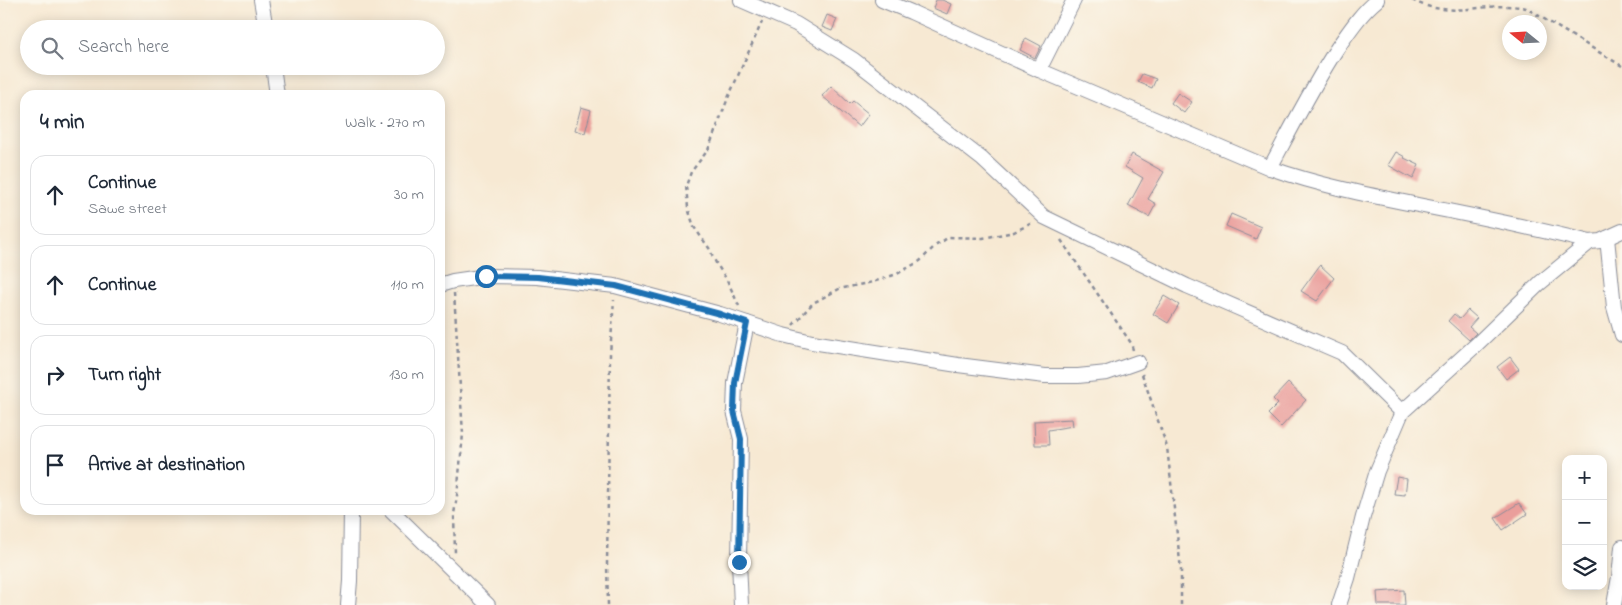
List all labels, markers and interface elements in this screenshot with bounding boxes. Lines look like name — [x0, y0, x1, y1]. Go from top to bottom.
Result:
north arrow — [1502, 15, 1547, 60]
search box — [20, 20, 445, 75]
icon: search — [38, 34, 66, 62]
text: Search here — [78, 34, 169, 61]
text: 4 min — [40, 108, 84, 138]
text: Walk · 270 m — [345, 111, 425, 135]
text: Continue — [88, 170, 156, 197]
icon: ahead — [41, 181, 69, 209]
text: 30 m — [394, 183, 424, 207]
text: Sawe street — [88, 197, 167, 221]
route start — [475, 265, 498, 288]
icon: ahead — [41, 271, 69, 299]
text: Continue — [88, 272, 156, 299]
text: 110 m — [390, 273, 424, 297]
icon: right — [41, 361, 69, 389]
text: Turn right — [88, 362, 161, 389]
text: 130 m — [389, 363, 424, 387]
icon: arrive — [41, 451, 69, 479]
text: Arrive at destination — [88, 452, 245, 479]
map controls — [1562, 455, 1607, 590]
button: + — [1562, 455, 1607, 500]
button: − — [1562, 500, 1607, 545]
button: layers — [1562, 545, 1607, 590]
route end — [728, 551, 751, 574]

